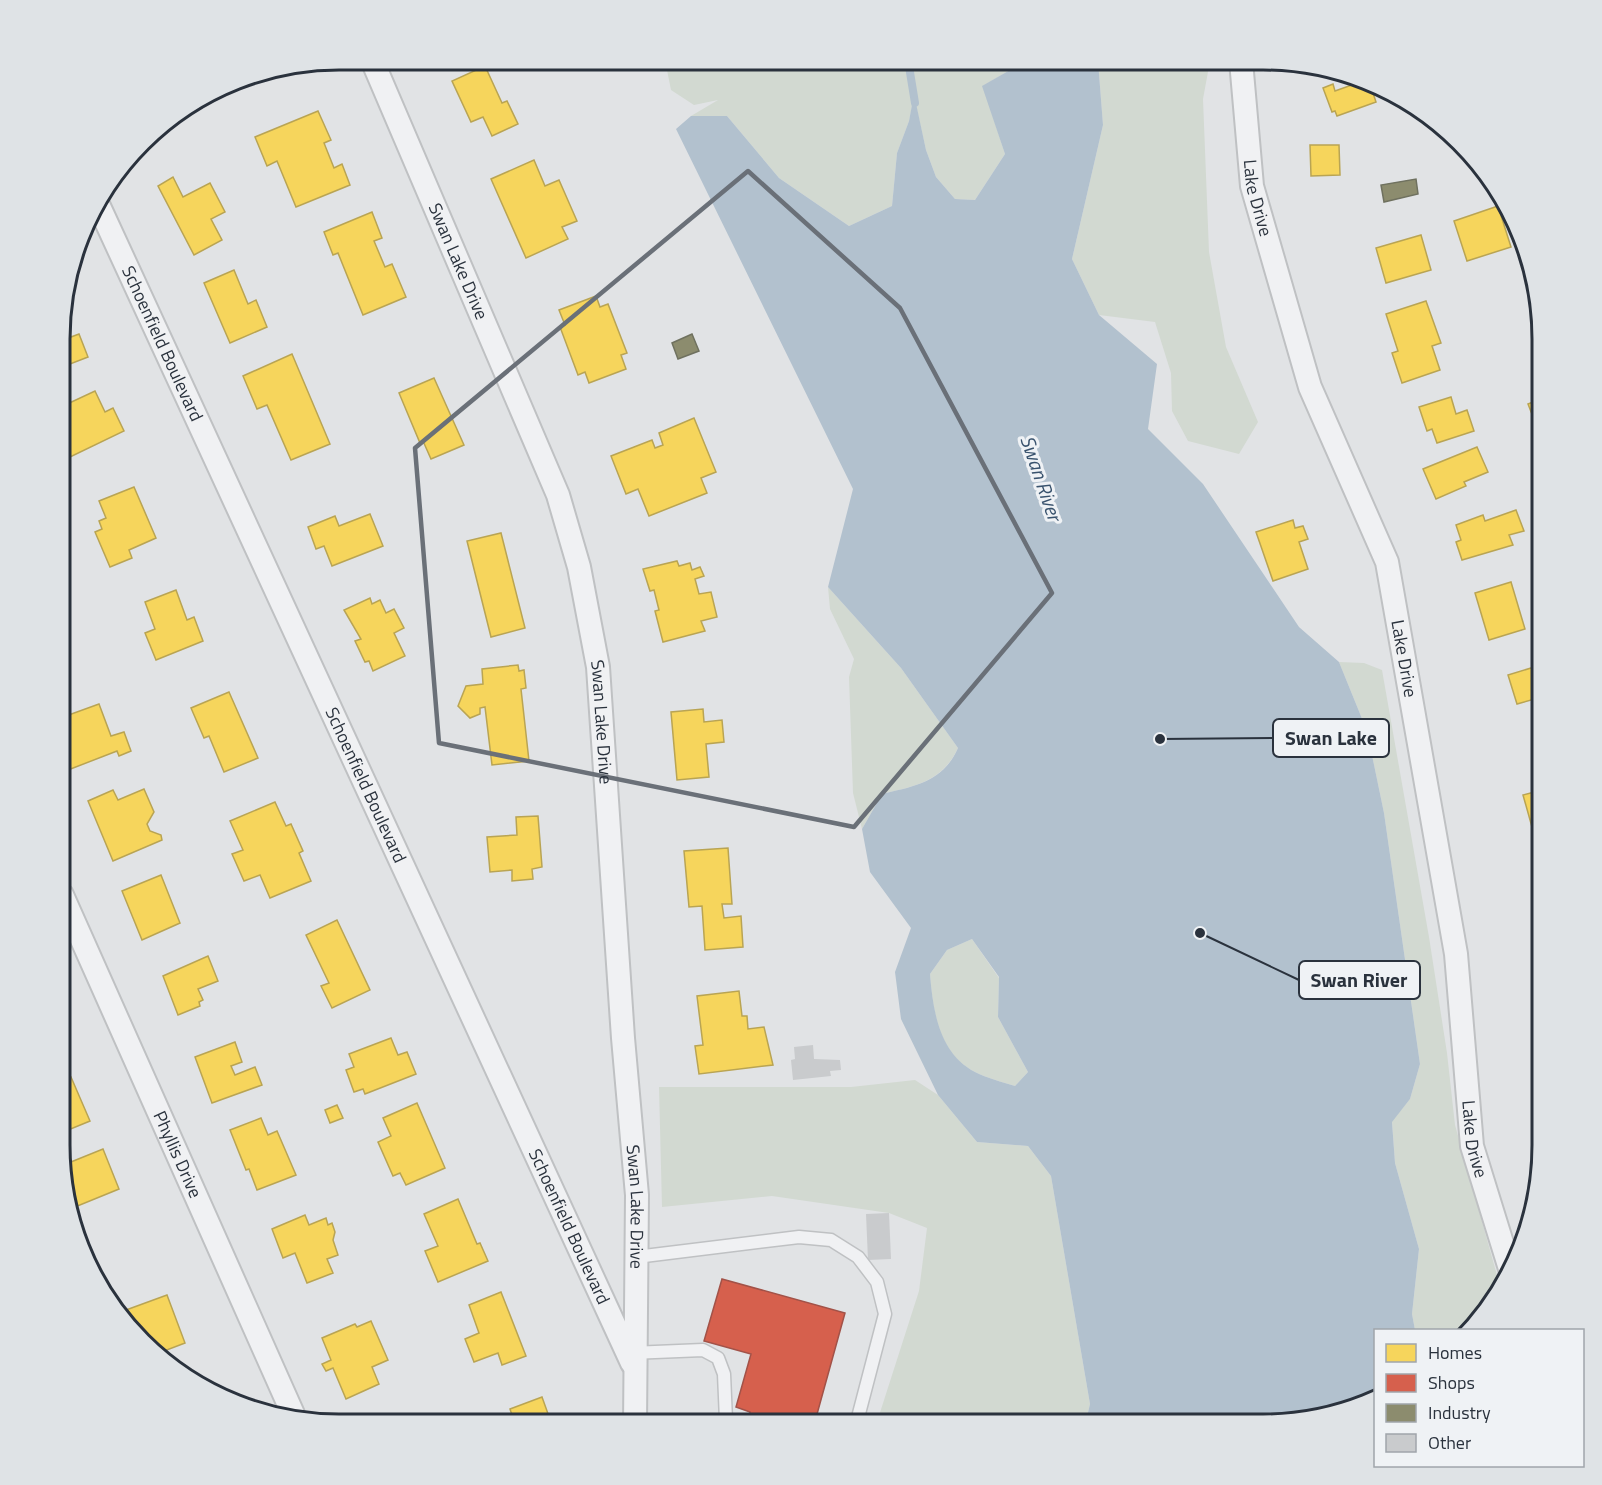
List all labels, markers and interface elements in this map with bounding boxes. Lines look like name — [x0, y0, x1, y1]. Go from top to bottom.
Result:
street label: Lake Drive — [1237, 158, 1280, 239]
street label: Swan Lake Drive — [422, 199, 495, 324]
street label: Schoenfield Boulevard — [115, 261, 210, 426]
water label: Swan River — [1012, 431, 1071, 527]
street label: Lake Drive — [1384, 618, 1425, 700]
street label: Swan Lake Drive — [584, 657, 620, 785]
street label: Schoenfield Boulevard — [319, 703, 414, 867]
callout: Swan Lake — [1273, 719, 1389, 757]
text: Swan Lake — [1285, 722, 1377, 753]
callout: Swan River — [1299, 961, 1420, 999]
text: Swan River — [1311, 964, 1408, 995]
street label: Lake Drive — [1455, 1099, 1495, 1181]
street label: Phyllis Drive — [147, 1106, 209, 1202]
street label: Swan Lake Drive — [620, 1143, 651, 1269]
street label: Schoenfield Boulevard — [522, 1144, 617, 1308]
legend — [1374, 1329, 1584, 1467]
text: Homes — [1428, 1339, 1482, 1366]
text: Shops — [1428, 1369, 1475, 1396]
text: Industry — [1428, 1399, 1491, 1426]
text: Other — [1428, 1429, 1471, 1456]

